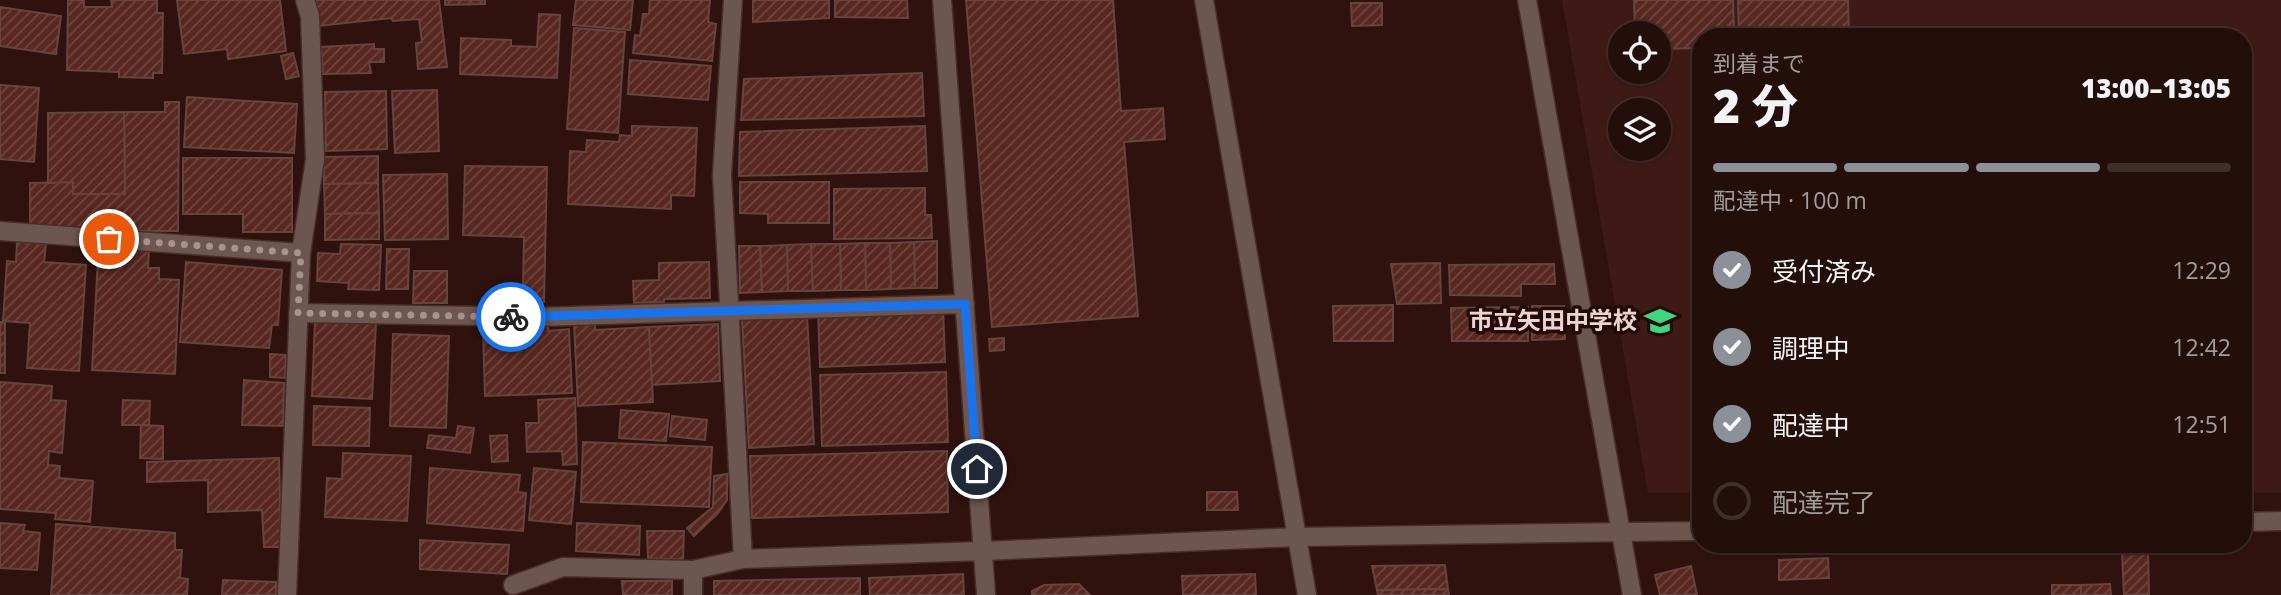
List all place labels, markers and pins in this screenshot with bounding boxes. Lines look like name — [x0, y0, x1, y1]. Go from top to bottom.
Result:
pin — [79, 209, 139, 269]
place label: 市立矢田中学校 — [1469, 303, 1637, 336]
school or university icon: 市立矢田中学校 — [1643, 304, 1677, 338]
pin — [947, 439, 1007, 499]

